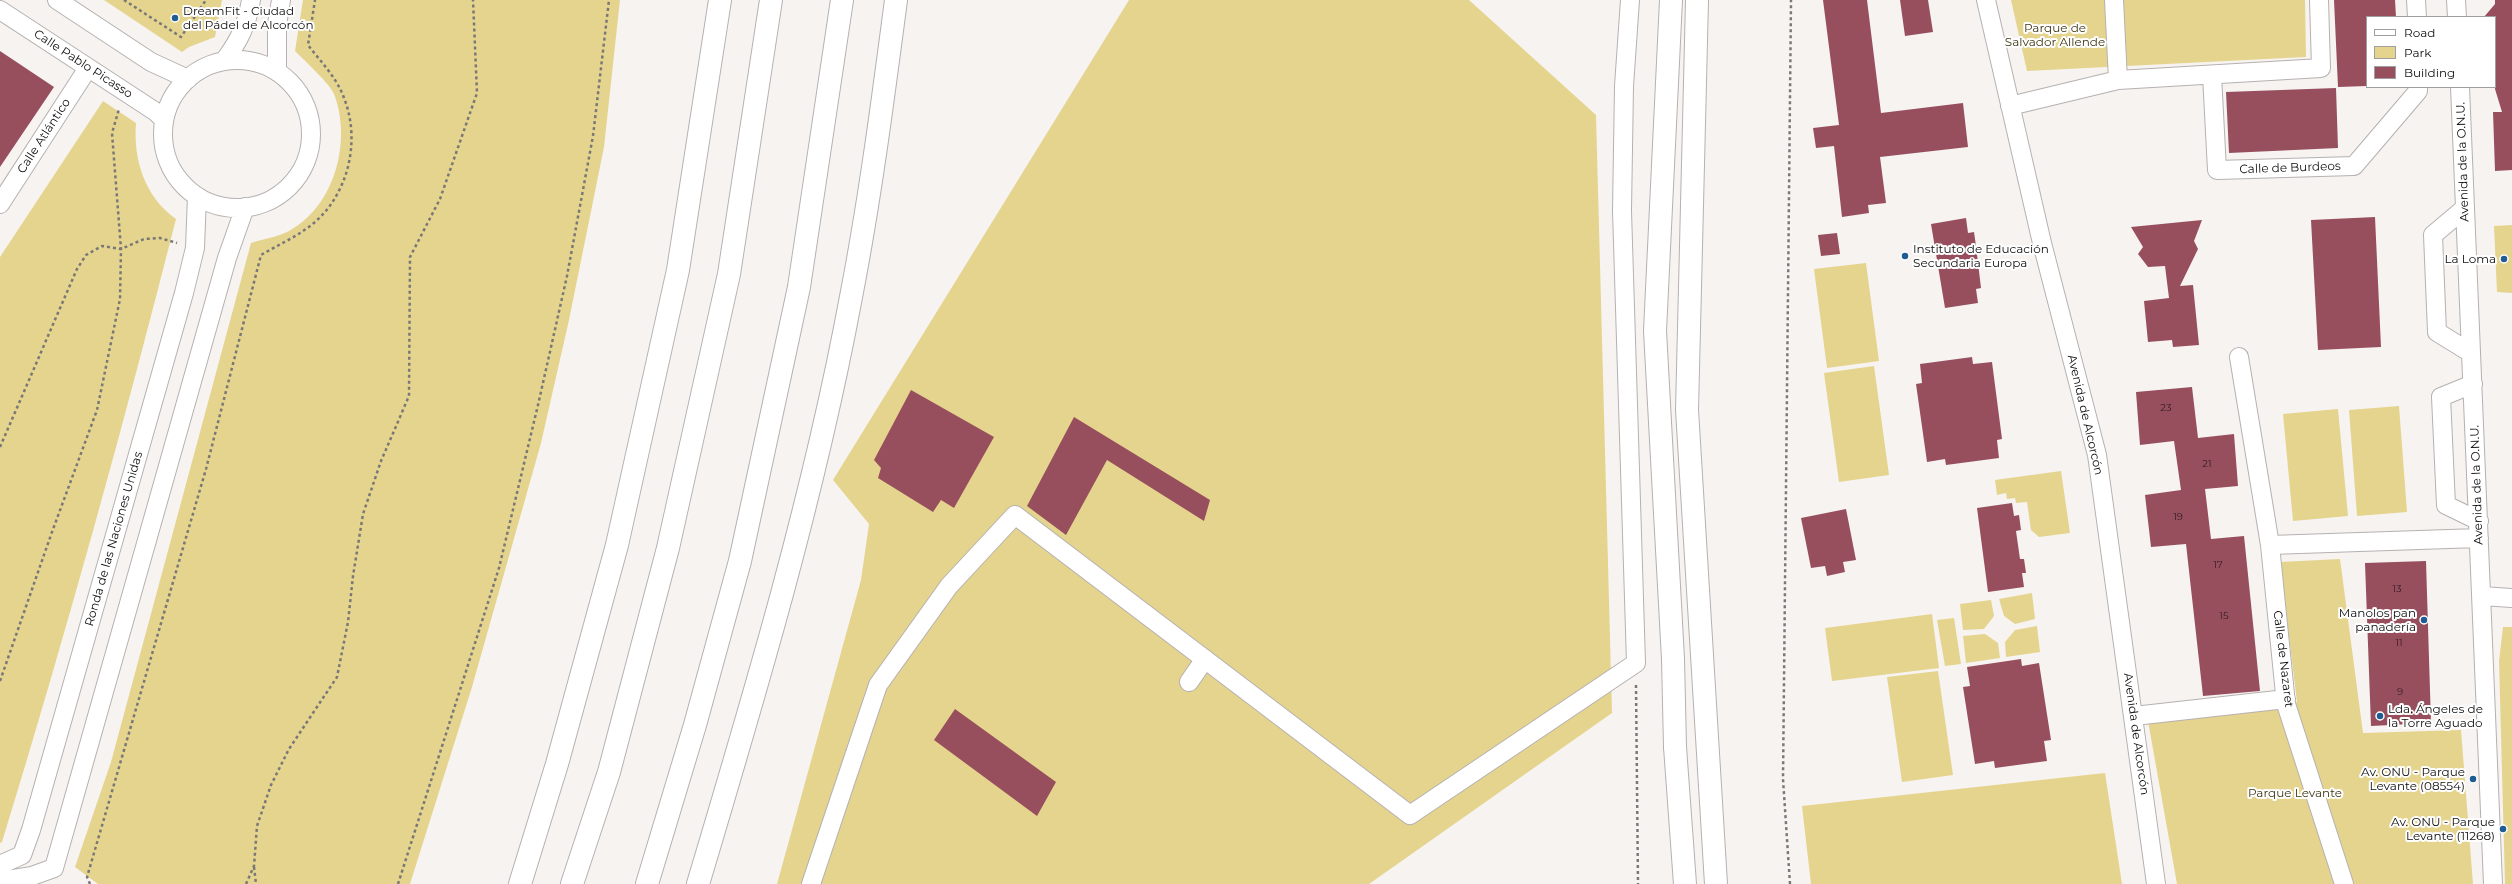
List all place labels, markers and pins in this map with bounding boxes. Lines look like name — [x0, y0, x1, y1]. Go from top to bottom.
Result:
place label: DreamFit - Ciudad del Pádel de Alcorcón — [183, 4, 314, 32]
marker: DreamFit - Ciudad del Pádel de Alcorcón — [170, 13, 180, 23]
place label: Instituto de Educación Secundaria Europa — [1913, 242, 2049, 270]
marker: Instituto de Educación Secundaria Europa — [1900, 251, 1910, 261]
place label: La Loma — [2444, 252, 2496, 266]
marker: La Loma — [2499, 254, 2509, 264]
place label: Manolos pan panadería — [2339, 606, 2416, 634]
marker: Manolos pan panadería — [2419, 615, 2429, 625]
place label: Lda. Ángeles de la Torre Aguado — [2388, 702, 2483, 730]
marker: Lda. Ángeles de la Torre Aguado — [2375, 711, 2385, 721]
place label: Av. ONU - Parque Levante (08554) — [2361, 765, 2465, 793]
marker: Av. ONU - Parque Levante (08554) — [2468, 774, 2478, 784]
place label: Av. ONU - Parque Levante (11268) — [2391, 815, 2495, 843]
marker: Av. ONU - Parque Levante (11268) — [2498, 824, 2508, 834]

